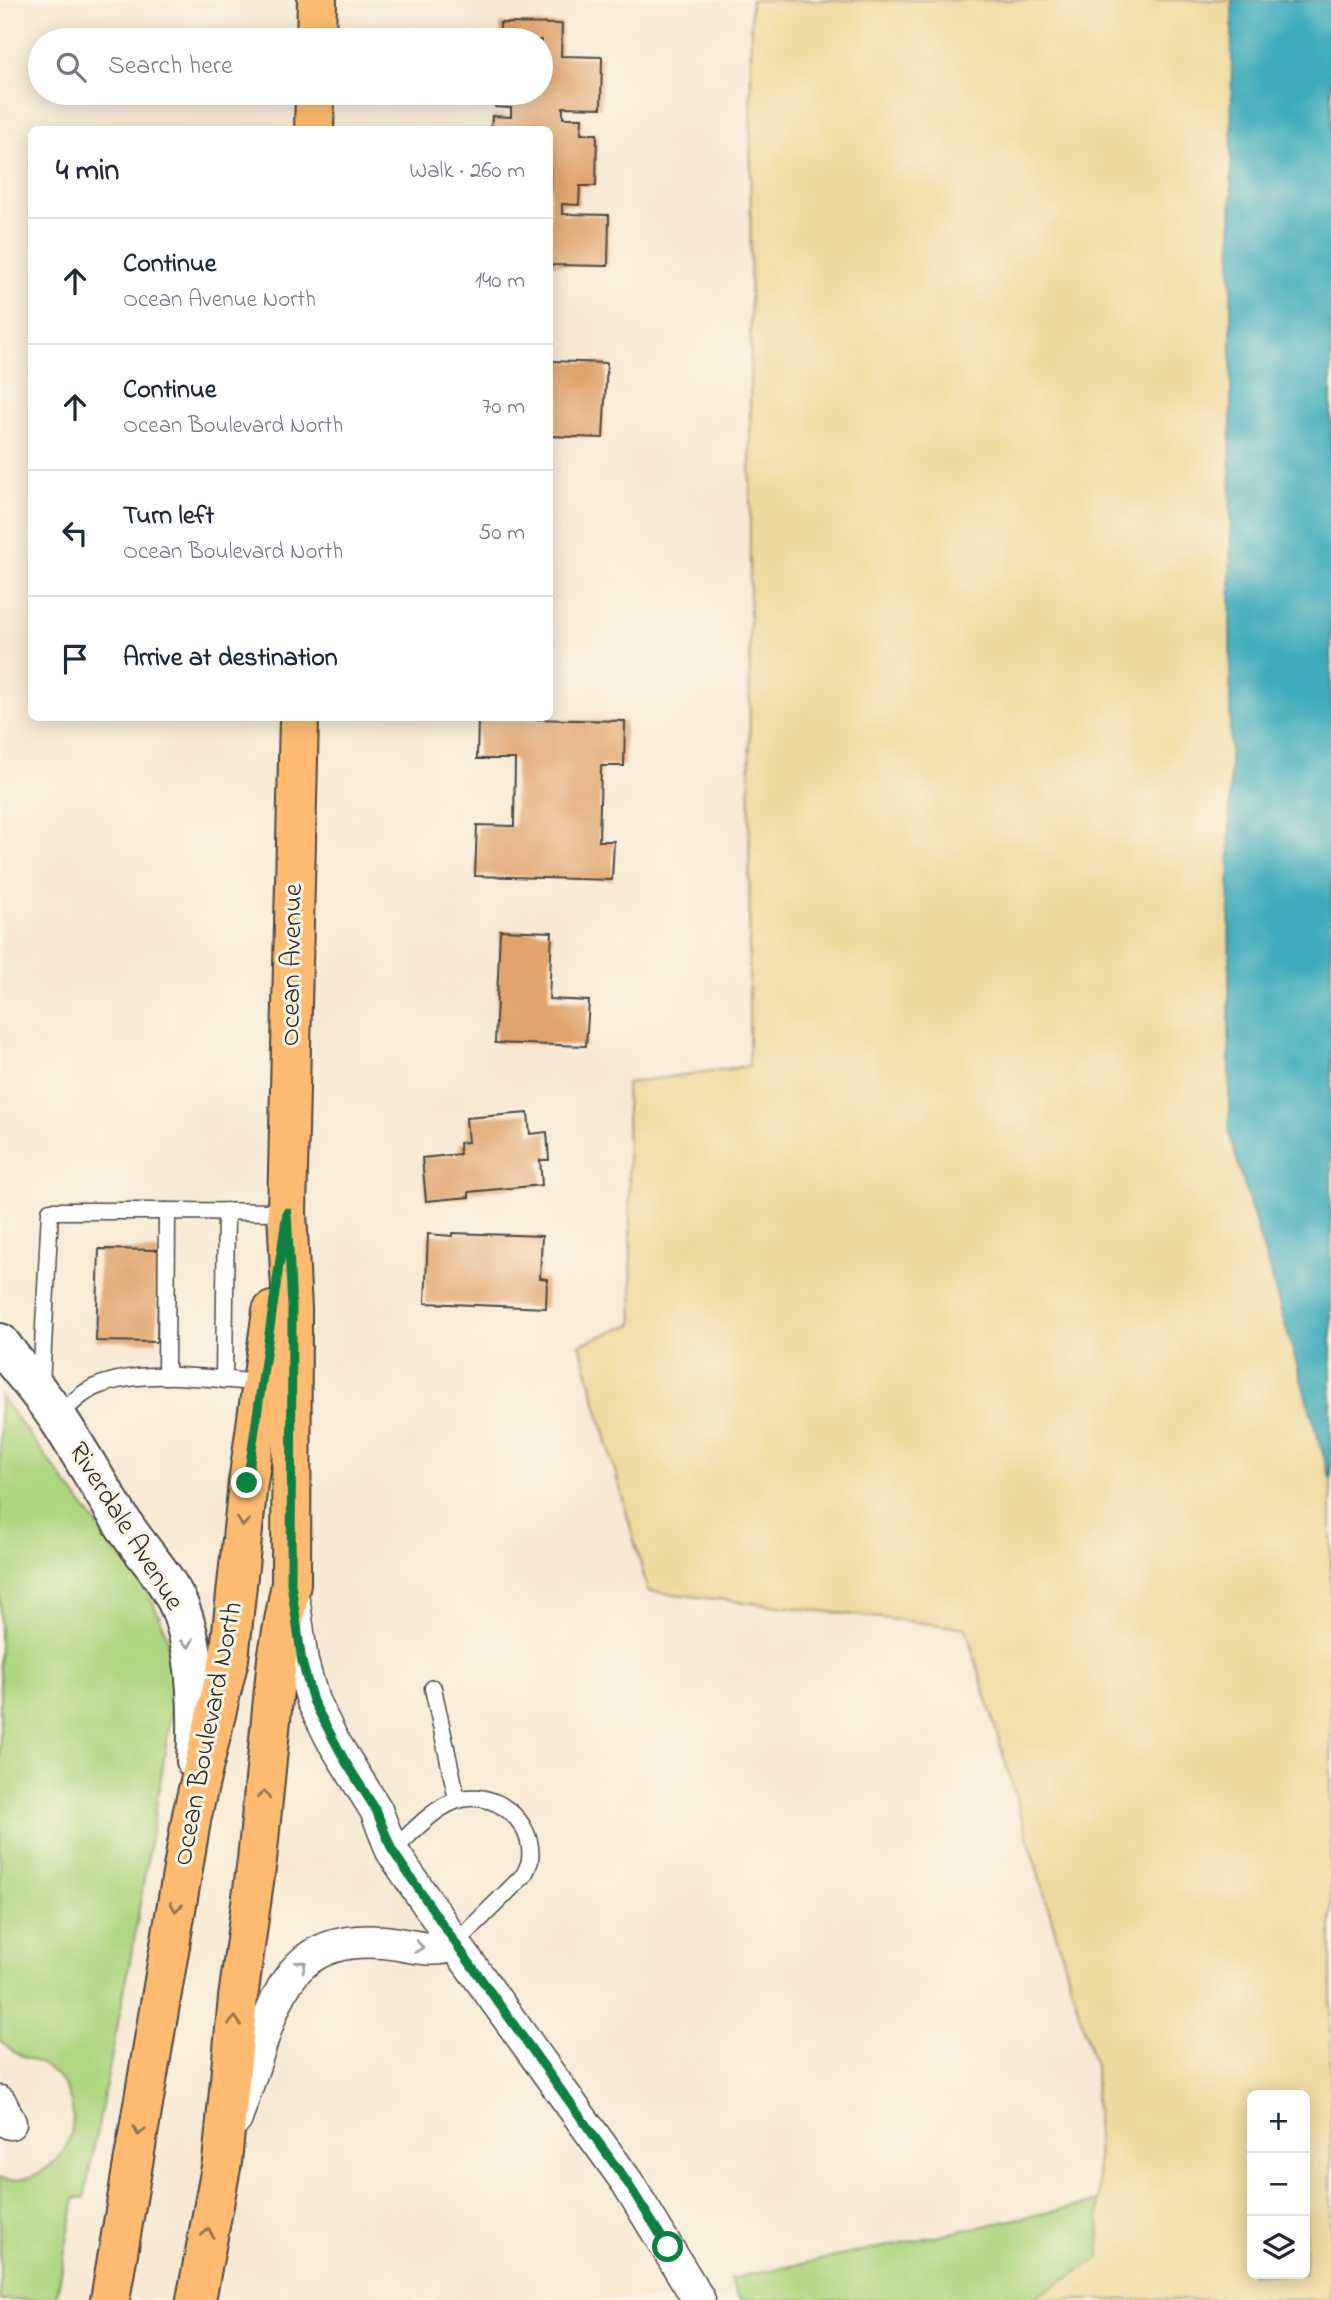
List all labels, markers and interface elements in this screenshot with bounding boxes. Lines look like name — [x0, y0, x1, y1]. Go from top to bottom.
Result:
search box — [28, 28, 553, 105]
icon: search — [52, 48, 90, 86]
text: Search here — [108, 48, 233, 86]
text: 4 min — [56, 150, 119, 194]
text: Walk · 260 m — [409, 155, 525, 188]
text: Continue — [123, 246, 216, 284]
icon: ahead — [56, 262, 94, 300]
text: 140 m — [475, 265, 525, 298]
text: Ocean Avenue North — [123, 284, 316, 317]
text: Continue — [123, 372, 216, 410]
icon: ahead — [56, 388, 94, 426]
text: 70 m — [482, 391, 525, 424]
text: Ocean Boulevard North — [123, 410, 343, 443]
text: Turn left — [123, 498, 214, 536]
icon: left — [56, 514, 94, 552]
text: 50 m — [478, 517, 525, 550]
text: Ocean Boulevard North — [123, 536, 343, 569]
icon: arrive — [56, 640, 94, 678]
text: Arrive at destination — [123, 640, 338, 678]
street label: Ocean Avenue — [271, 883, 315, 1047]
street label: Riverdale Avenue — [57, 1435, 194, 1620]
route end — [231, 1467, 262, 1498]
one-way arrow — [236, 1516, 251, 1528]
street label: Ocean Boulevard North — [163, 1599, 255, 1869]
one-way arrow — [180, 1637, 195, 1649]
one-way arrow — [256, 1789, 271, 1801]
one-way arrow — [169, 1901, 184, 1913]
one-way arrow — [413, 1939, 425, 1954]
one-way arrow — [294, 1960, 306, 1973]
one-way arrow — [228, 2015, 243, 2027]
map controls — [1247, 2090, 1310, 2279]
button: + — [1247, 2090, 1310, 2153]
one-way arrow — [132, 2125, 147, 2137]
button: − — [1247, 2153, 1310, 2216]
button: layers — [1247, 2216, 1310, 2279]
one-way arrow — [200, 2227, 215, 2239]
route start — [652, 2231, 683, 2262]

